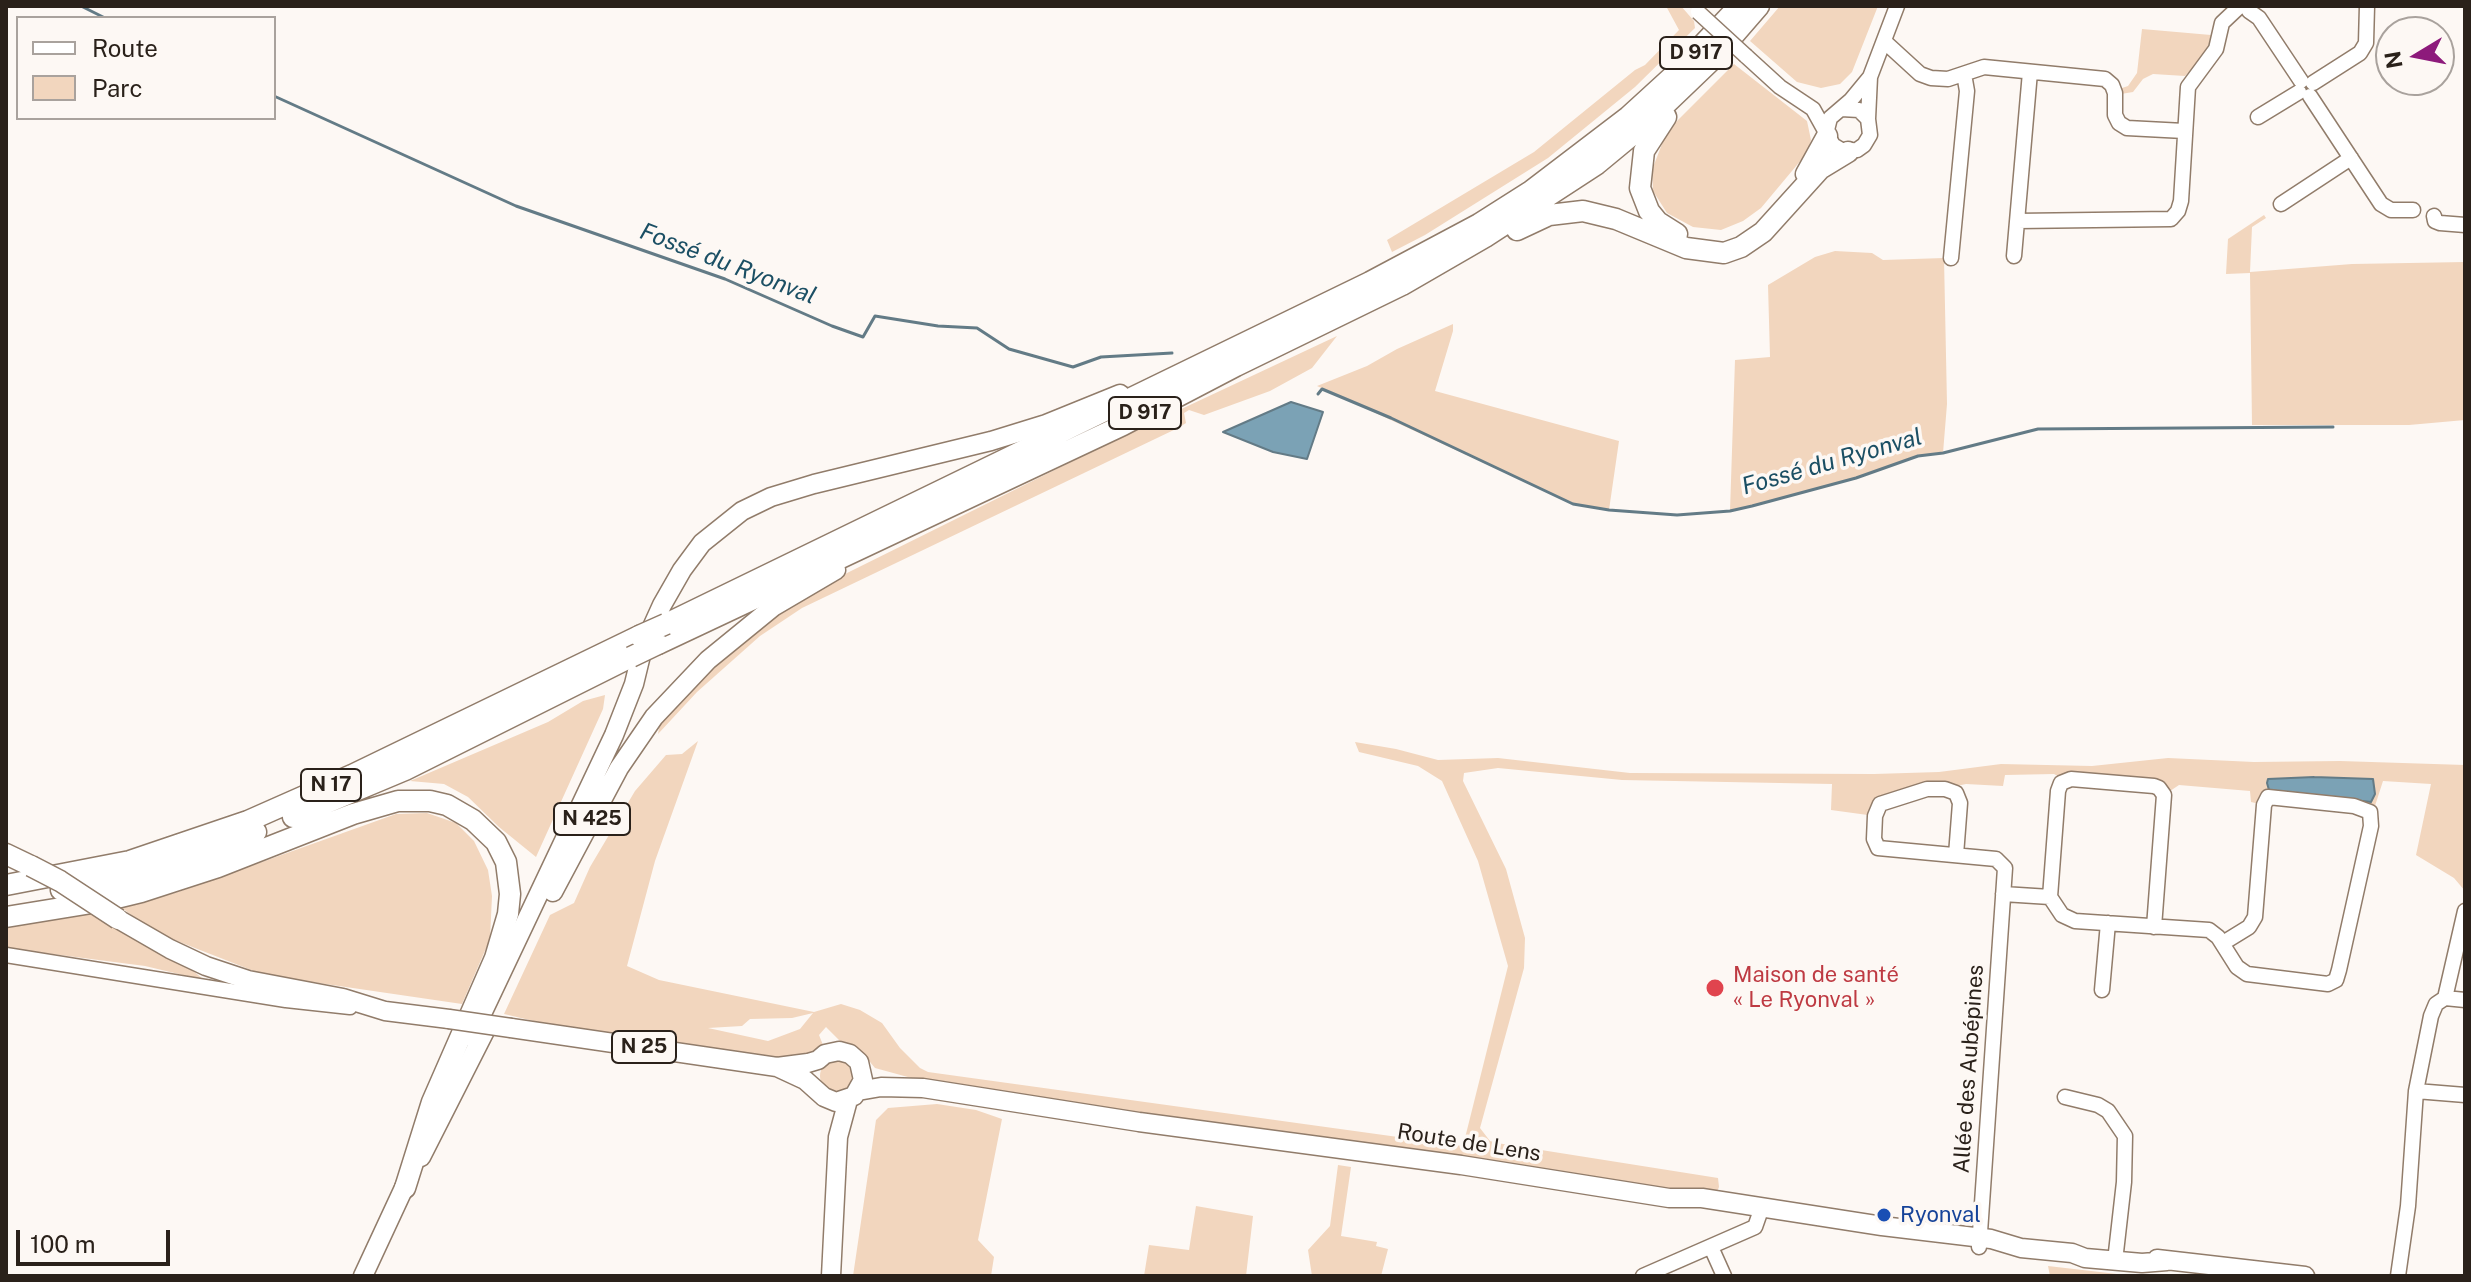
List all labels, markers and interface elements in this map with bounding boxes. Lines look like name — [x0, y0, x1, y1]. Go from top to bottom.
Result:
legend — [16, 16, 276, 120]
north arrow — [2375, 16, 2455, 96]
text: Route — [92, 34, 158, 62]
road number: D 917 — [1660, 37, 1732, 69]
text: N — [2379, 49, 2408, 71]
text: Parc — [92, 74, 143, 102]
water label: Fossé du Ryonval — [636, 217, 820, 311]
road number: D 917 — [1109, 397, 1181, 429]
water label: Fossé du Ryonval — [1738, 422, 1926, 502]
road number: N 17 — [301, 769, 361, 801]
road number: N 425 — [554, 803, 630, 835]
place label: Maison de santé « Le Ryonval » — [1733, 962, 1899, 1014]
street label: Allée des Aubépines — [1949, 964, 1989, 1174]
marker: Maison de santé « Le Ryonval » — [1704, 977, 1726, 999]
road number: N 25 — [612, 1031, 676, 1063]
street label: Route de Lens — [1395, 1119, 1543, 1167]
place label: Ryonval — [1900, 1202, 1981, 1228]
marker: Ryonval — [1875, 1206, 1893, 1224]
scale bar — [20, 1214, 174, 1264]
text: 100 m — [30, 1230, 96, 1258]

